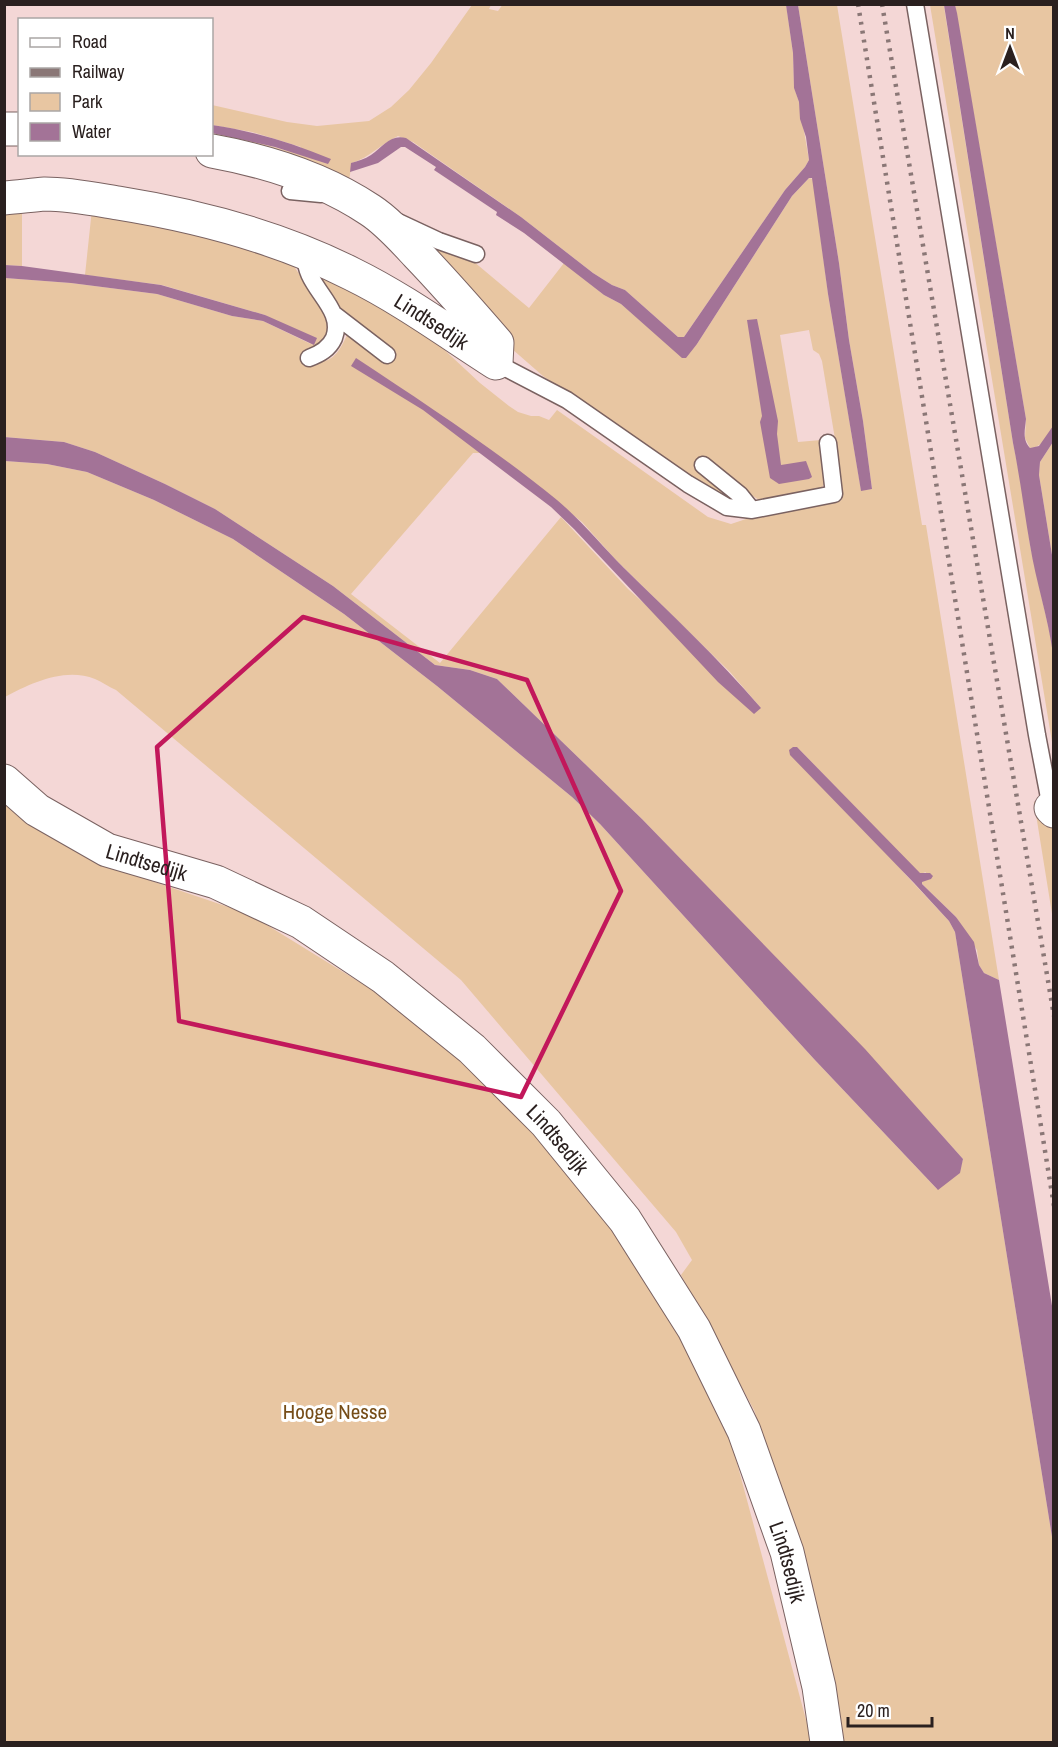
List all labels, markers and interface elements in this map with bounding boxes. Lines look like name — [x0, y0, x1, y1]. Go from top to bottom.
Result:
legend — [18, 18, 213, 156]
north arrow — [980, 18, 1040, 78]
text: N — [1005, 22, 1015, 44]
text: Road — [72, 29, 107, 54]
text: Railway — [72, 59, 125, 84]
text: Park — [72, 89, 103, 114]
text: Water — [72, 119, 111, 144]
street label: Lindtsedijk — [389, 286, 475, 356]
street label: Lindtsedijk — [103, 836, 191, 887]
street label: Lindtsedijk — [520, 1097, 596, 1180]
park label: Hooge Nesse — [283, 1397, 387, 1426]
street label: Lindtsedijk — [763, 1517, 813, 1606]
scale bar — [848, 1690, 932, 1728]
text: 20 m — [857, 1698, 890, 1723]

